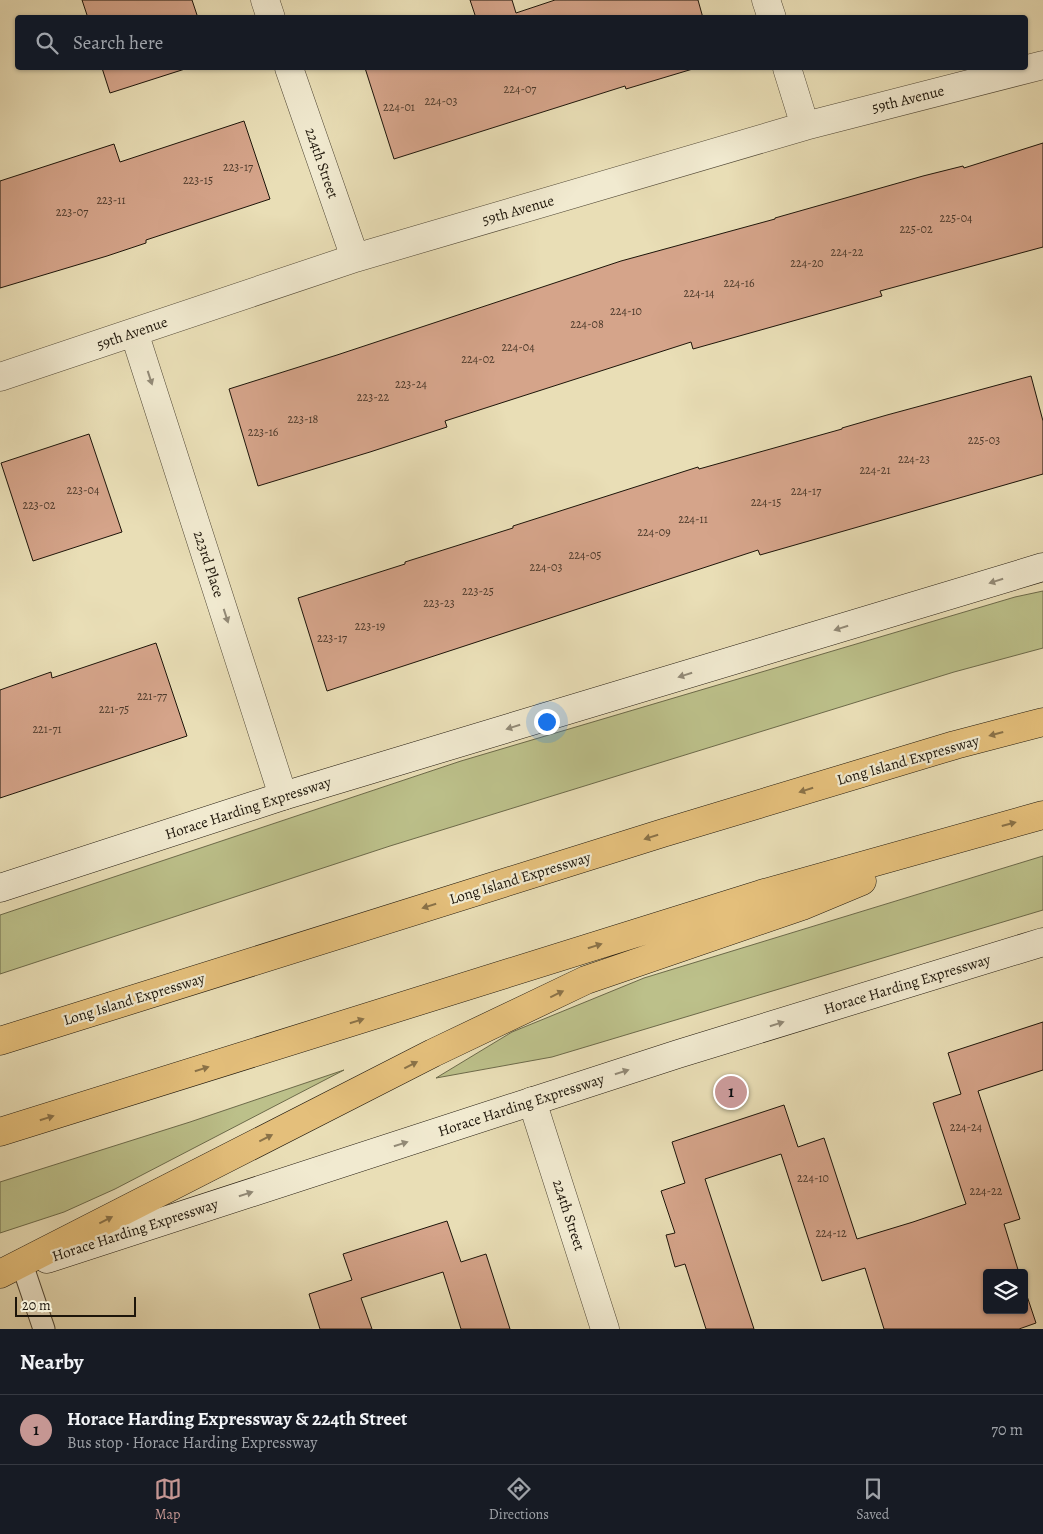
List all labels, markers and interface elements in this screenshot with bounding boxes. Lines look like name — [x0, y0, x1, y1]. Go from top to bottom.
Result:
search box — [15, 15, 1028, 70]
icon: search — [33, 29, 61, 57]
text: Search here — [73, 30, 163, 56]
street label: 59th Avenue — [870, 80, 947, 118]
house number: 224-07 — [504, 81, 537, 97]
house number: 224-03 — [425, 93, 457, 109]
house number: 224-01 — [383, 99, 415, 115]
street label: 224th Street — [301, 125, 343, 201]
house number: 223-17 — [223, 159, 254, 175]
house number: 223-15 — [183, 172, 213, 188]
street label: 59th Avenue — [480, 190, 557, 230]
house number: 223-11 — [96, 192, 126, 208]
house number: 223-07 — [56, 204, 89, 220]
house number: 225-04 — [940, 210, 973, 226]
house number: 225-02 — [899, 221, 933, 237]
house number: 224-22 — [831, 244, 864, 260]
house number: 224-20 — [790, 255, 824, 271]
house number: 224-16 — [723, 275, 755, 291]
house number: 224-14 — [684, 285, 715, 301]
house number: 224-10 — [610, 303, 642, 319]
street label: 59th Avenue — [94, 311, 170, 354]
house number: 224-08 — [570, 316, 604, 332]
house number: 224-04 — [501, 339, 535, 355]
house number: 224-02 — [461, 351, 495, 367]
one-way arrow — [146, 371, 154, 386]
house number: 223-24 — [395, 376, 428, 392]
house number: 223-22 — [357, 389, 389, 405]
house number: 223-18 — [288, 411, 319, 427]
house number: 223-16 — [248, 424, 279, 440]
house number: 225-03 — [968, 432, 1000, 448]
house number: 224-23 — [898, 451, 930, 467]
house number: 224-21 — [859, 462, 891, 478]
house number: 223-04 — [67, 482, 100, 498]
house number: 224-17 — [791, 483, 822, 499]
house number: 224-15 — [751, 494, 781, 510]
house number: 223-02 — [22, 497, 56, 513]
house number: 224-11 — [678, 511, 708, 527]
house number: 224-09 — [637, 524, 671, 540]
street label: 223rd Place — [189, 528, 229, 600]
house number: 224-05 — [569, 547, 601, 563]
house number: 224-03 — [530, 559, 562, 575]
one-way arrow — [989, 578, 1004, 586]
house number: 223-25 — [462, 583, 494, 599]
house number: 223-23 — [423, 595, 455, 611]
one-way arrow — [223, 609, 230, 624]
house number: 223-19 — [355, 618, 385, 634]
one-way arrow — [833, 625, 848, 633]
house number: 223-17 — [317, 630, 348, 646]
one-way arrow — [677, 671, 692, 679]
house number: 221-77 — [137, 688, 168, 704]
house number: 221-75 — [99, 701, 129, 717]
your location — [534, 709, 560, 735]
house number: 221-71 — [32, 721, 62, 737]
one-way arrow — [505, 723, 520, 731]
street label: Long Island Expressway — [835, 730, 982, 790]
one-way arrow — [988, 730, 1003, 738]
street label: Horace Harding Expressway — [162, 772, 334, 844]
one-way arrow — [799, 786, 814, 794]
one-way arrow — [1002, 819, 1017, 827]
one-way arrow — [643, 833, 658, 841]
street label: Long Island Expressway — [447, 847, 593, 909]
one-way arrow — [421, 903, 436, 911]
one-way arrow — [588, 942, 603, 950]
street label: Horace Harding Expressway — [821, 949, 993, 1019]
street label: Long Island Expressway — [61, 968, 207, 1030]
one-way arrow — [550, 990, 565, 998]
one-way arrow — [349, 1016, 364, 1024]
one-way arrow — [770, 1019, 785, 1027]
one-way arrow — [404, 1061, 418, 1069]
one-way arrow — [194, 1065, 209, 1073]
one-way arrow — [615, 1068, 630, 1076]
street label: Horace Harding Expressway — [435, 1069, 607, 1141]
pin: 1 — [715, 1073, 747, 1111]
one-way arrow — [39, 1114, 54, 1121]
house number: 224-24 — [950, 1119, 983, 1135]
one-way arrow — [259, 1134, 274, 1142]
one-way arrow — [393, 1140, 408, 1147]
house number: 224-10 — [797, 1170, 829, 1186]
street label: 224th Street — [548, 1177, 590, 1253]
house number: 224-22 — [970, 1183, 1003, 1199]
one-way arrow — [239, 1190, 254, 1198]
street label: Horace Harding Expressway — [49, 1194, 221, 1266]
one-way arrow — [99, 1216, 113, 1224]
house number: 224-12 — [815, 1225, 847, 1241]
map controls — [983, 1269, 1028, 1314]
button: layers — [983, 1269, 1028, 1314]
scale bar — [15, 1294, 136, 1317]
text: 20 m — [22, 1296, 51, 1315]
text: Nearby — [20, 1348, 83, 1376]
text: Horace Harding Expressway & 224th Street — [67, 1406, 407, 1432]
text: 1 — [33, 1419, 39, 1441]
text: 70 m — [991, 1419, 1023, 1441]
text: Bus stop · Horace Harding Expressway — [67, 1432, 318, 1454]
tab: Map — [154, 1475, 182, 1524]
tab: Directions — [489, 1475, 549, 1524]
tab: Saved — [856, 1475, 889, 1524]

